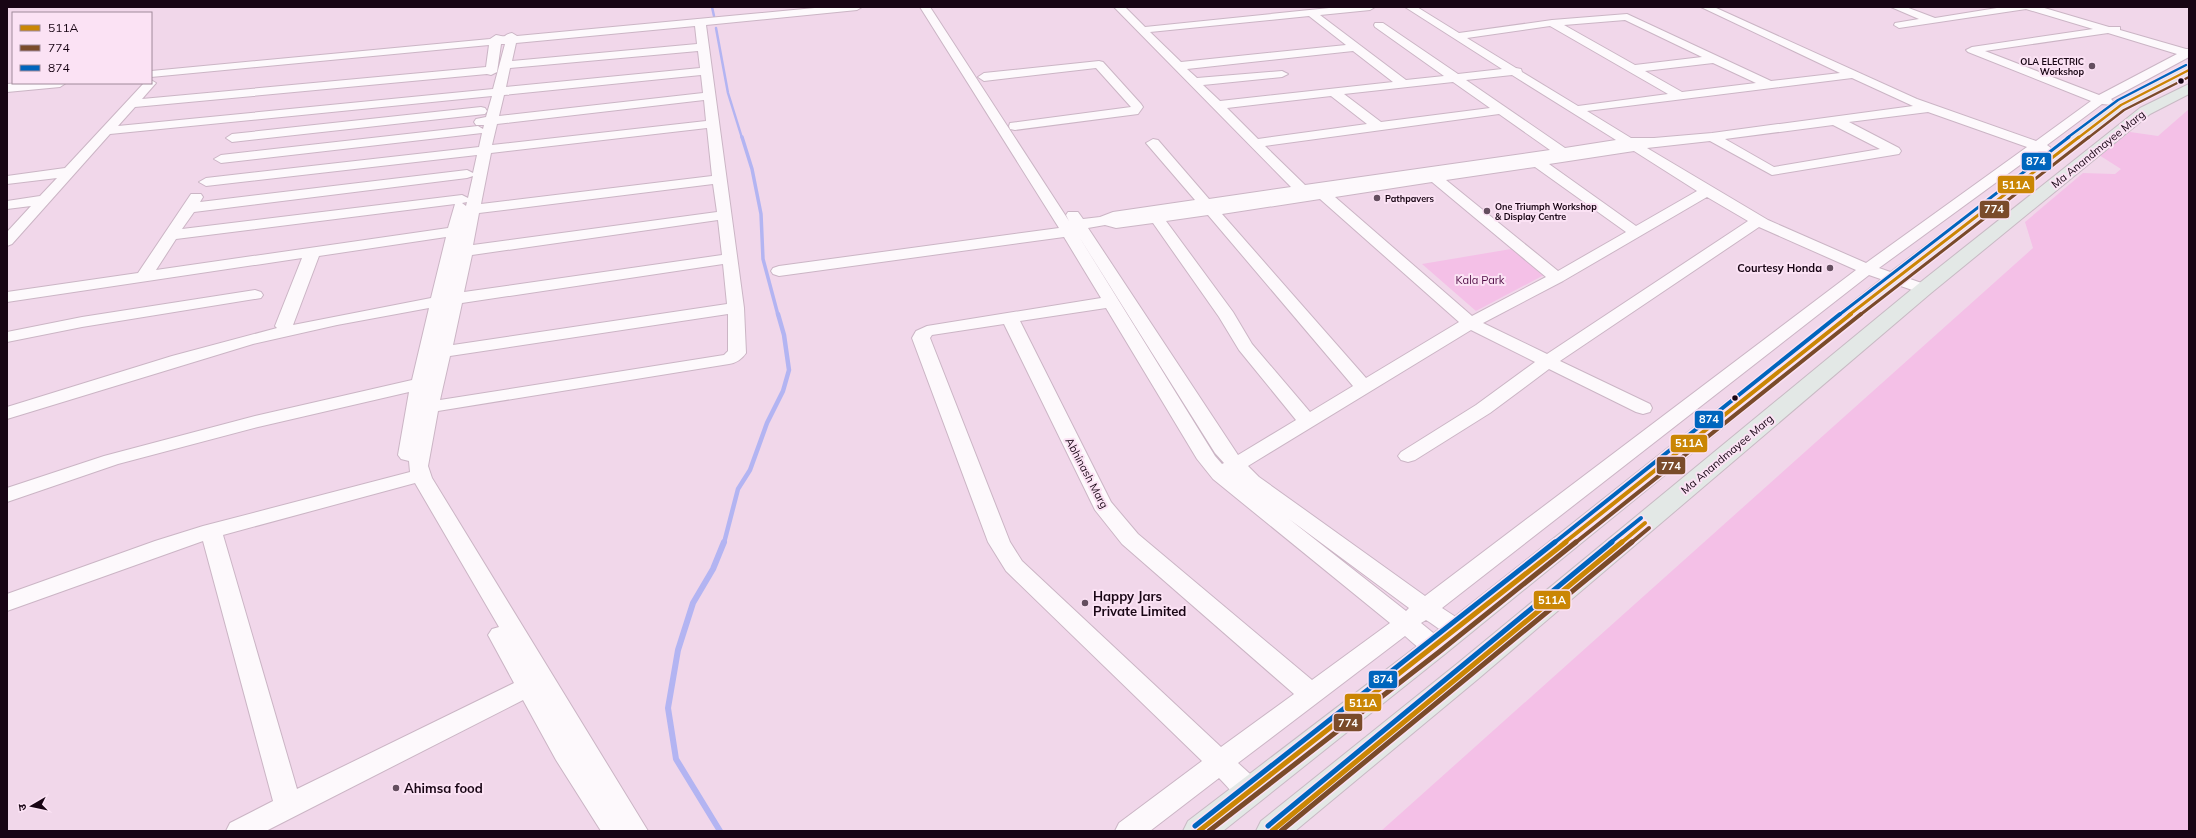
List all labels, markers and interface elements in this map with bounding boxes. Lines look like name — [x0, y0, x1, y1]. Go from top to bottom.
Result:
legend — [12, 12, 152, 84]
text: 511A — [48, 20, 79, 35]
text: 774 — [48, 40, 70, 55]
place label: OLA ELECTRIC Workshop — [2020, 56, 2084, 77]
text: 874 — [48, 60, 70, 75]
marker: OLA ELECTRIC Workshop — [2087, 61, 2097, 71]
unlabelled marker — [2176, 76, 2186, 86]
street label: Ma Anandmayee Marg — [2048, 107, 2148, 191]
line badge: 874 — [2021, 152, 2052, 171]
text: 874 — [2026, 154, 2046, 168]
line badge: 511A — [1997, 175, 2035, 194]
text: 511A — [2002, 178, 2031, 192]
marker: Pathpavers — [1372, 193, 1382, 203]
place label: Pathpavers — [1385, 193, 1435, 204]
line badge: 774 — [1979, 200, 2010, 219]
place label: One Triumph Workshop & Display Centre — [1495, 201, 1597, 223]
text: 774 — [1984, 202, 2004, 216]
marker: One Triumph Workshop & Display Centre — [1482, 206, 1492, 216]
place label: Courtesy Honda — [1737, 261, 1822, 275]
marker: Courtesy Honda — [1825, 263, 1835, 273]
park label: Kala Park — [1456, 273, 1505, 287]
unlabelled marker — [1730, 393, 1740, 403]
line badge: 874 — [1694, 410, 1724, 429]
street label: Ma Anandmayee Marg — [1678, 411, 1776, 497]
text: 874 — [1699, 412, 1719, 426]
line badge: 511A — [1670, 434, 1708, 453]
street label: Abhinash Marg — [1062, 435, 1112, 511]
text: 511A — [1675, 436, 1704, 450]
line badge: 774 — [1656, 456, 1686, 475]
text: 774 — [1661, 459, 1681, 473]
place label: Happy Jars Private Limited — [1093, 588, 1186, 619]
line badge: 511A — [1533, 590, 1571, 610]
text: 511A — [1538, 593, 1567, 607]
marker: Happy Jars Private Limited — [1080, 598, 1090, 608]
line badge: 874 — [1368, 670, 1398, 689]
text: 874 — [1373, 672, 1393, 686]
line badge: 511A — [1344, 693, 1382, 712]
text: 511A — [1349, 696, 1378, 710]
line badge: 774 — [1333, 713, 1363, 732]
text: 774 — [1338, 716, 1358, 730]
place label: Ahimsa food — [404, 780, 483, 796]
marker: Ahimsa food — [391, 783, 401, 793]
north arrow — [12, 786, 52, 826]
text: उ — [15, 803, 30, 812]

